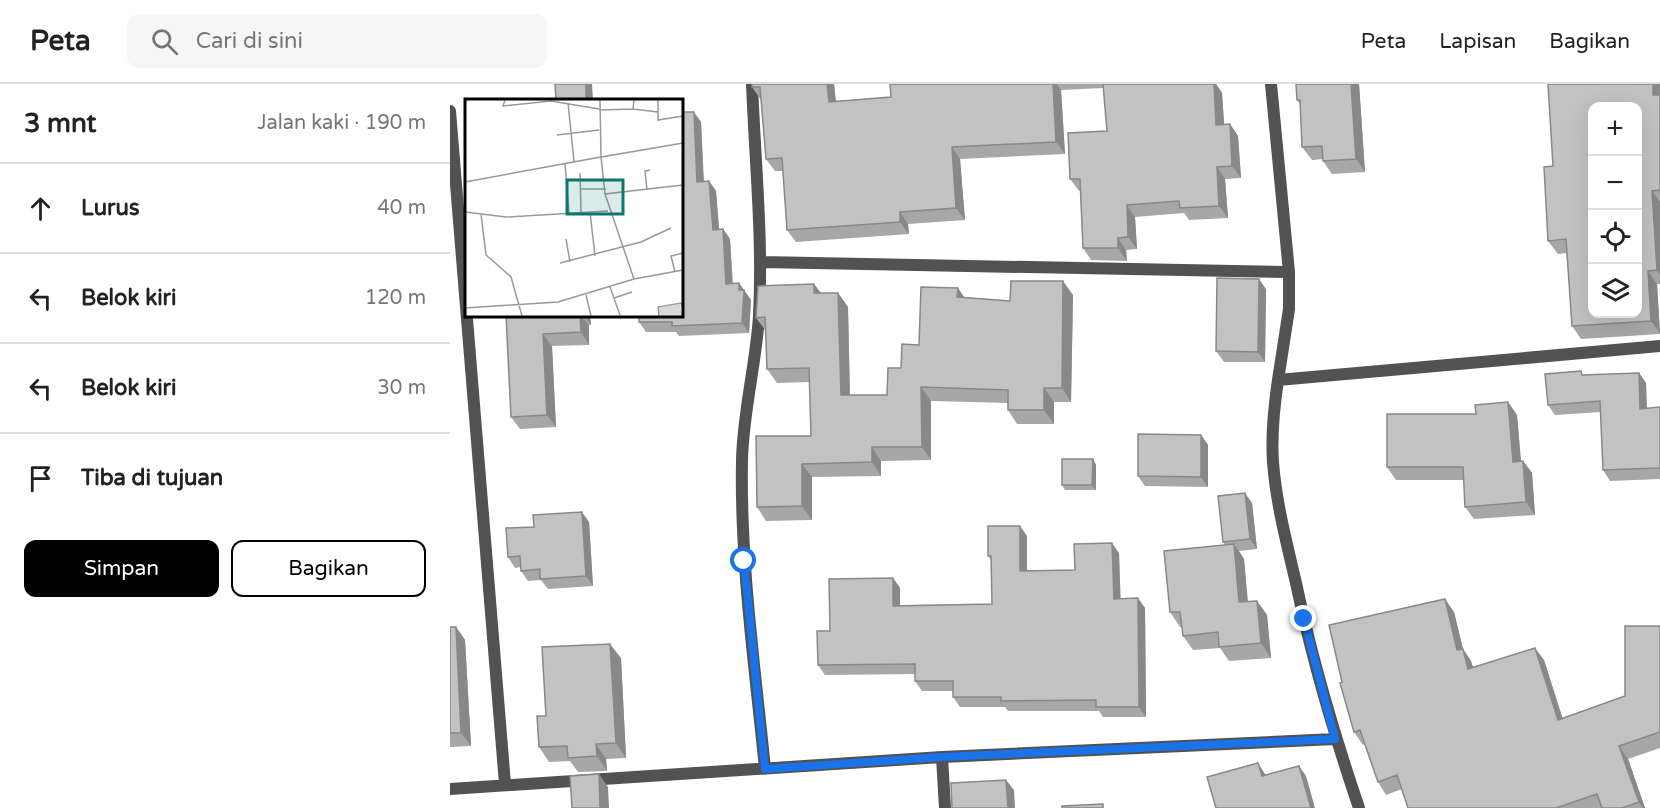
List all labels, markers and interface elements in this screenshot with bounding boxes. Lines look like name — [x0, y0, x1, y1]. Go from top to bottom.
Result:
search box — [127, 14, 547, 68]
text: Peta — [30, 24, 91, 58]
icon: search — [148, 25, 181, 58]
text: Cari di sini — [196, 28, 303, 54]
text: Peta — [1361, 29, 1406, 54]
text: Lapisan — [1439, 29, 1516, 54]
text: Bagikan — [1549, 29, 1630, 54]
inset map — [465, 99, 682, 316]
map controls — [1588, 102, 1642, 318]
button: + — [1588, 102, 1642, 156]
text: 3 mnt — [24, 108, 96, 139]
text: Jalan kaki · 190 m — [257, 111, 426, 135]
button: − — [1588, 156, 1642, 210]
icon: ahead — [24, 192, 57, 225]
text: Lurus — [81, 195, 139, 221]
text: 40 m — [377, 196, 426, 220]
button: locate — [1588, 210, 1642, 264]
button: layers — [1588, 264, 1642, 318]
icon: left — [24, 282, 57, 315]
text: Belok kiri — [81, 285, 177, 311]
text: 120 m — [365, 286, 426, 310]
icon: left — [24, 372, 57, 405]
text: Belok kiri — [81, 375, 177, 401]
text: 30 m — [377, 376, 426, 400]
icon: arrive — [24, 462, 57, 495]
text: Tiba di tujuan — [81, 465, 223, 491]
button: Simpan — [24, 540, 219, 597]
button: Bagikan — [231, 540, 426, 597]
route start — [730, 547, 756, 573]
route end — [1290, 605, 1316, 631]

